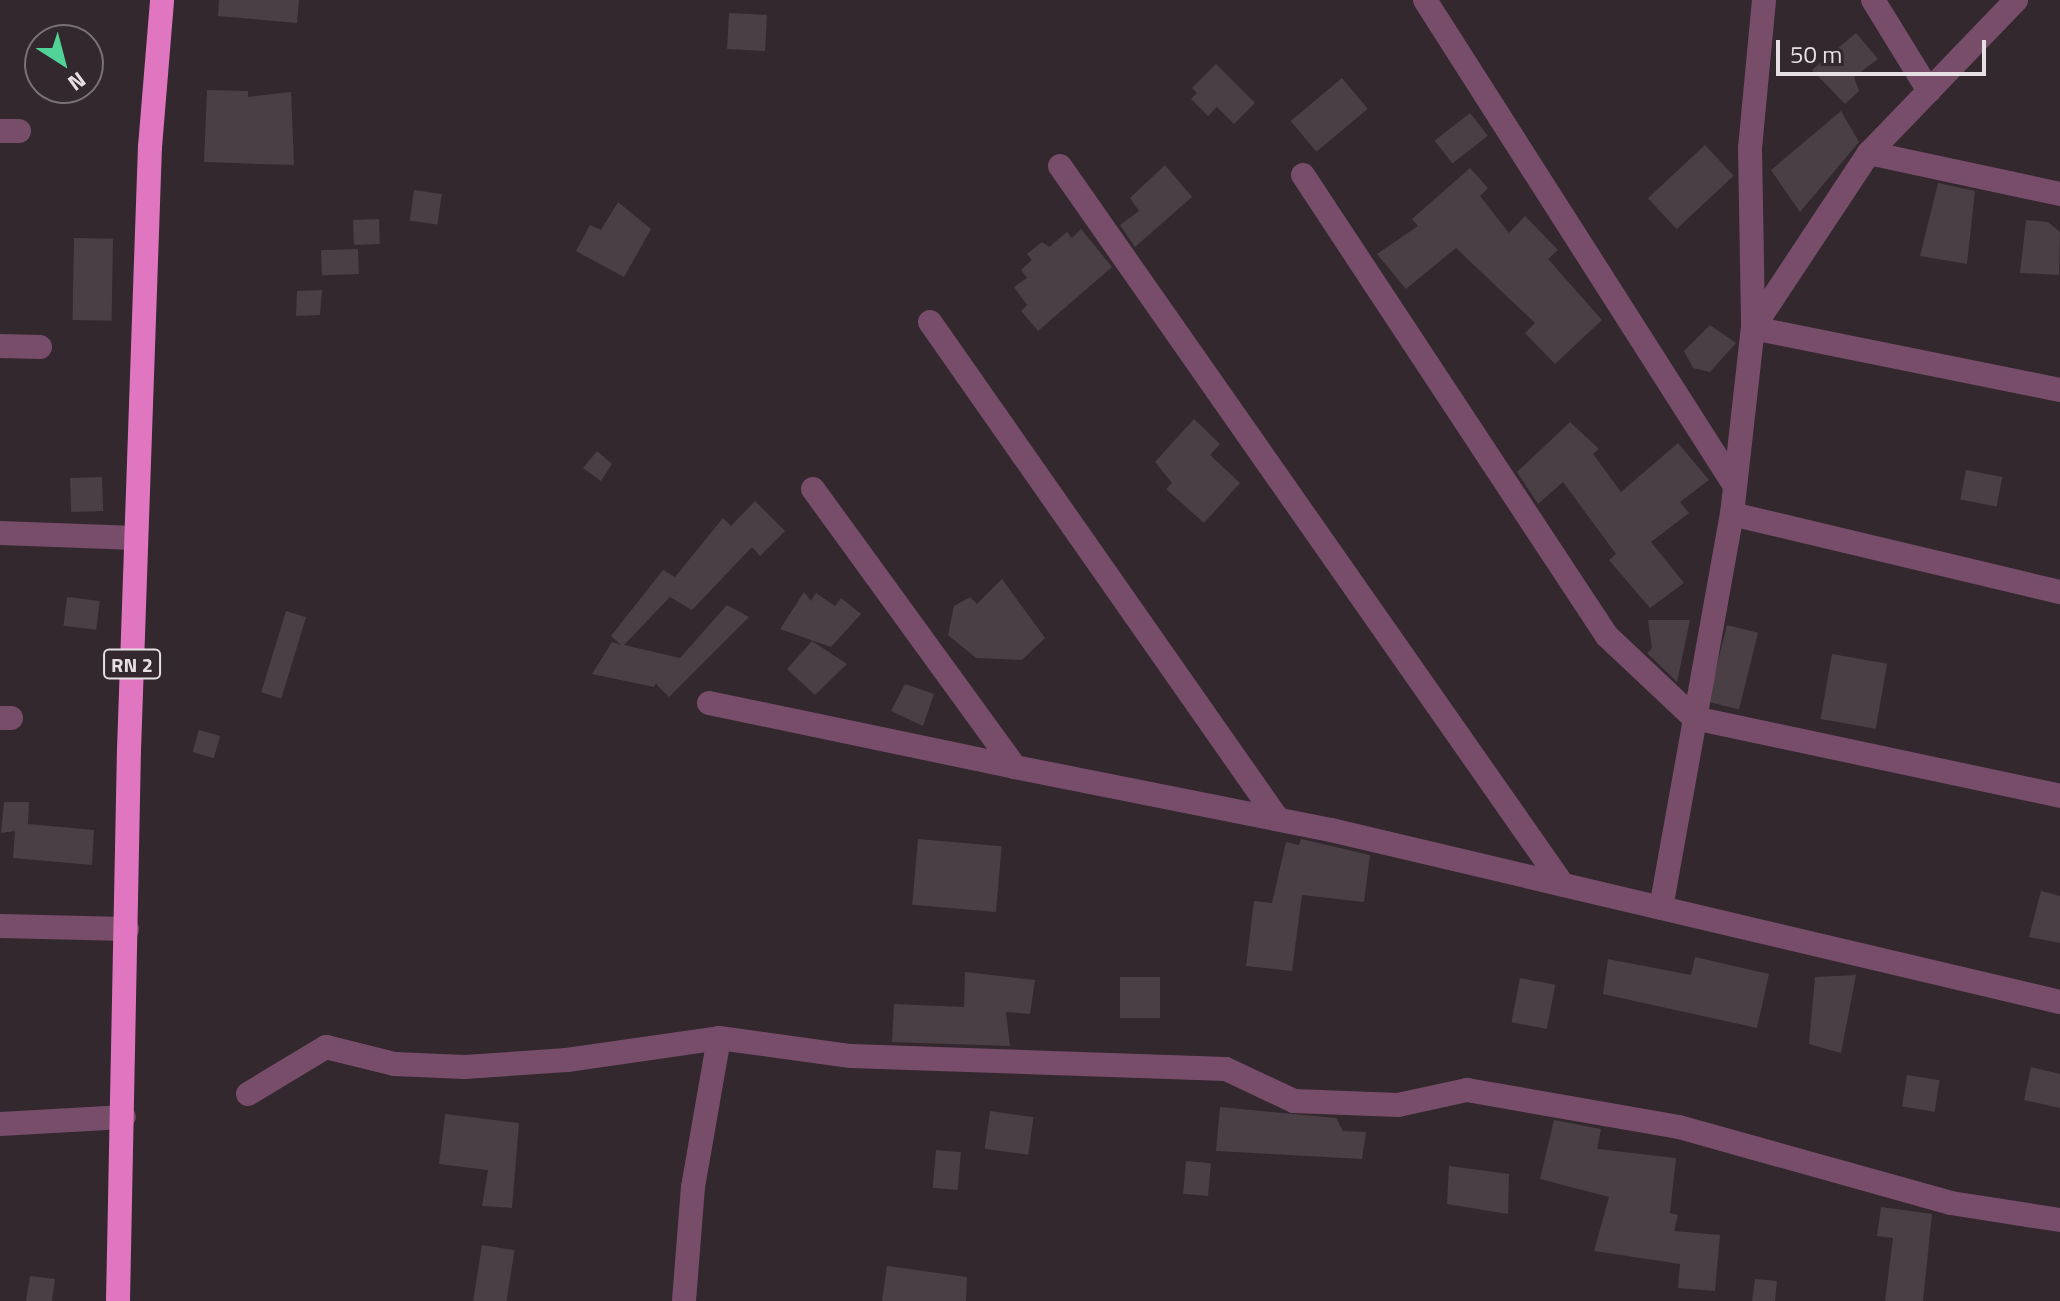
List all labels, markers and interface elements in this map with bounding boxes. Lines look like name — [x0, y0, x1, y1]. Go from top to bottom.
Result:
north arrow — [24, 24, 104, 104]
scale bar — [1780, 24, 1990, 74]
text: 50 m — [1790, 36, 1842, 72]
text: N — [61, 64, 93, 100]
road number: RN 2 — [102, 648, 162, 680]

